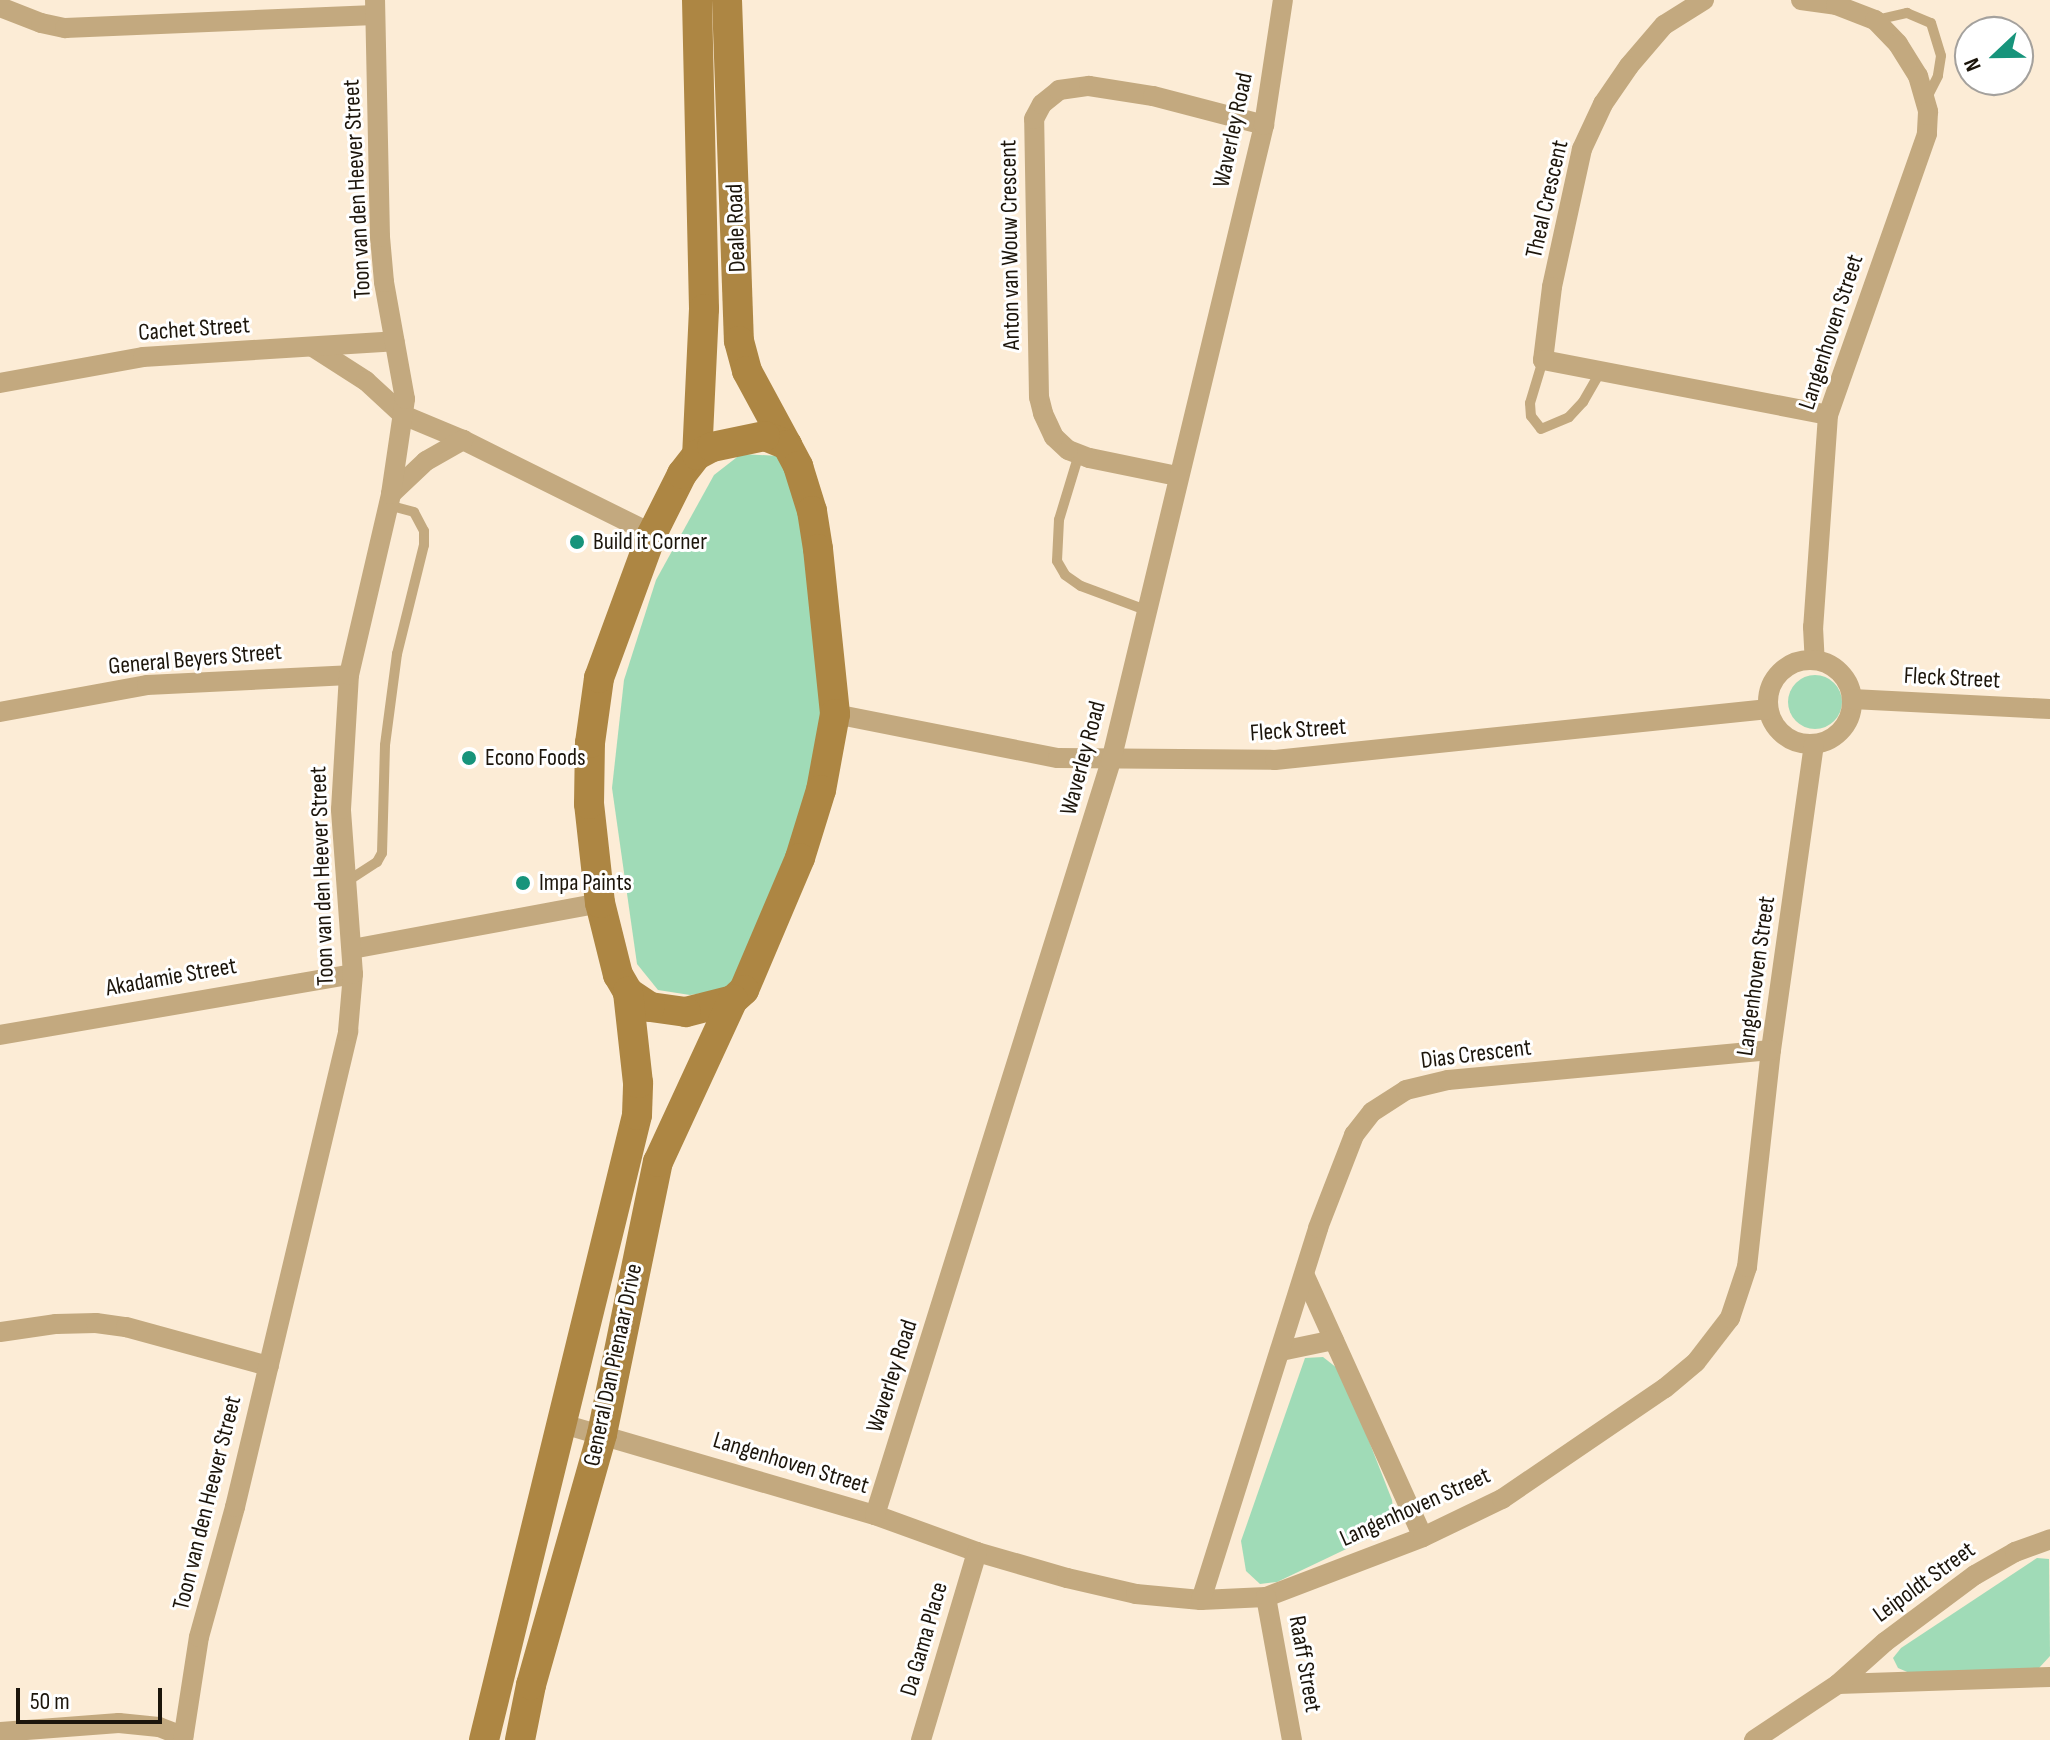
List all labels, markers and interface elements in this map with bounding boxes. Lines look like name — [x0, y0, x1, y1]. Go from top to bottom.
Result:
north arrow — [1954, 16, 2034, 96]
text: N — [1958, 54, 1988, 75]
street label: Waverley Road — [1207, 70, 1259, 190]
street label: Toon van den Heever Street — [337, 79, 377, 299]
street label: Theal Crescent — [1519, 137, 1575, 261]
street label: Anton van Wouw Crescent — [994, 140, 1026, 350]
street label: Deale Road — [720, 183, 752, 273]
street label: Langenhoven Street — [1792, 251, 1870, 413]
street label: Cachet Street — [137, 311, 251, 347]
place label: Build it Corner — [593, 528, 707, 556]
marker: Build it Corner — [568, 533, 586, 551]
street label: General Beyers Street — [107, 637, 283, 681]
street label: Fleck Street — [1903, 661, 2001, 695]
street label: Waverley Road — [1054, 698, 1112, 818]
street label: Fleck Street — [1249, 712, 1347, 748]
place label: Econo Foods — [485, 744, 586, 772]
marker: Econo Foods — [460, 749, 478, 767]
street label: Toon van den Heever Street — [304, 766, 340, 986]
place label: Impa Paints — [539, 869, 632, 897]
marker: Impa Paints — [514, 874, 532, 892]
street label: Langenhoven Street — [1731, 894, 1781, 1058]
street label: Akadamie Street — [103, 951, 239, 1003]
street label: Dias Crescent — [1419, 1033, 1533, 1075]
street label: General Dan Pienaar Drive — [577, 1261, 649, 1469]
street label: Waverley Road — [860, 1316, 924, 1436]
street label: Toon van den Heever Street — [166, 1393, 248, 1613]
street label: Langenhoven Street — [710, 1426, 872, 1500]
street label: Langenhoven Street — [1335, 1461, 1495, 1553]
street label: Leipoldt Street — [1867, 1535, 1981, 1629]
street label: Da Gama Place — [894, 1579, 954, 1699]
street label: Raaff Street — [1282, 1613, 1328, 1715]
scale bar — [20, 1672, 166, 1722]
text: 50 m — [30, 1687, 70, 1716]

